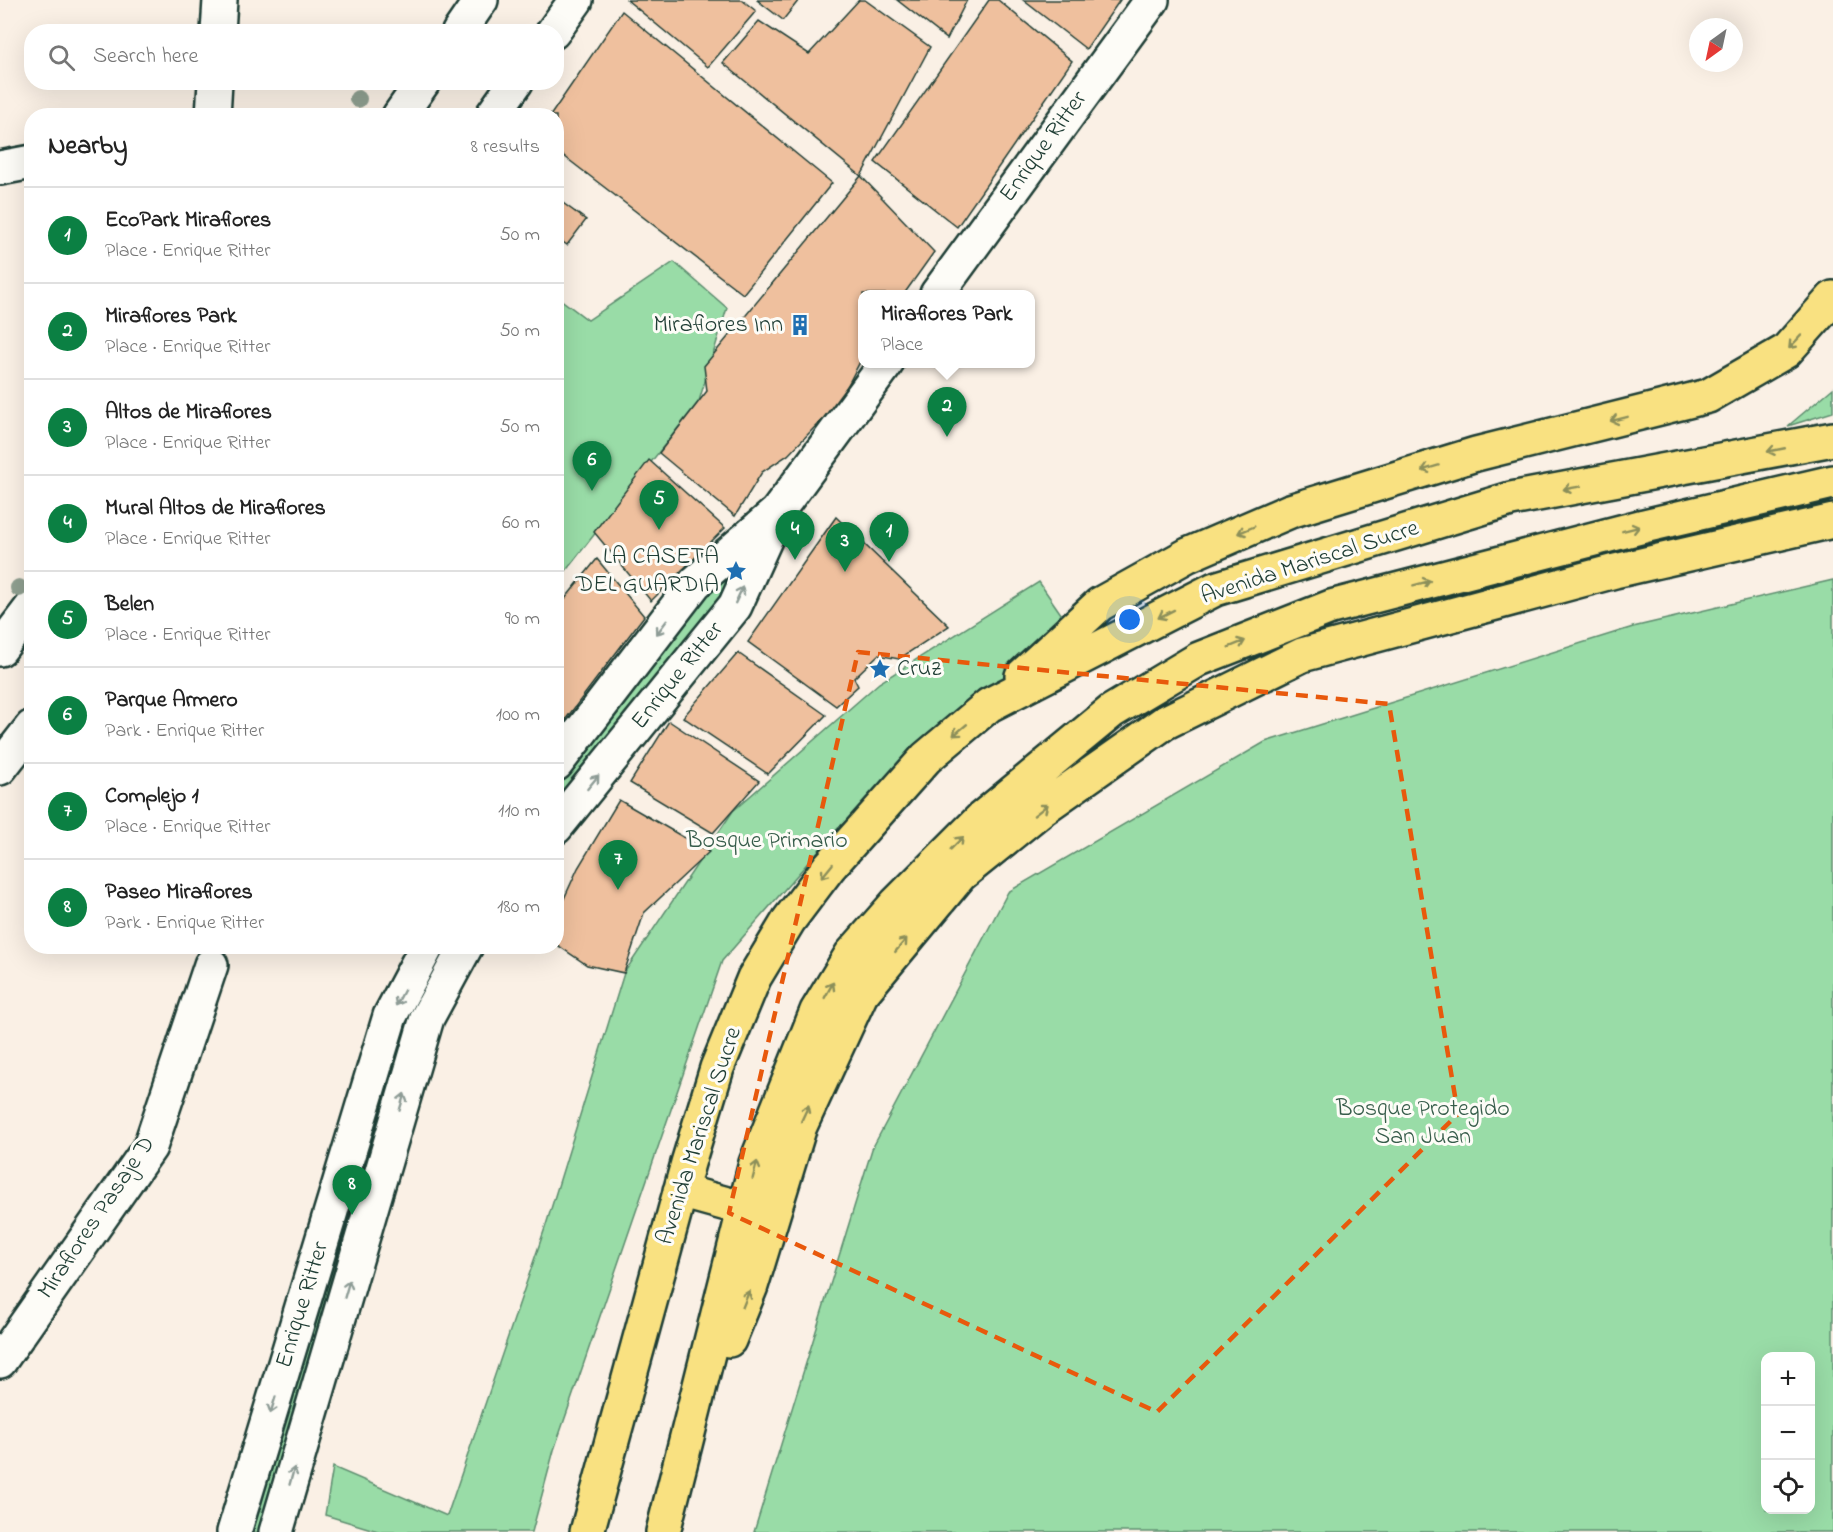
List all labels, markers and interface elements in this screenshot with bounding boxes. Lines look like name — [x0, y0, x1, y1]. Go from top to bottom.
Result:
north arrow — [1689, 18, 1743, 72]
search box — [24, 24, 564, 90]
icon: search — [45, 41, 78, 74]
text: Search here — [93, 41, 198, 73]
street label: Enrique Ritter — [992, 84, 1097, 210]
text: Nearby — [48, 128, 127, 166]
text: 8 results — [471, 133, 540, 162]
text: EcoPark Miraflores — [105, 205, 271, 237]
text: 1 — [64, 221, 71, 250]
text: 50 m — [499, 221, 540, 250]
text: Place · Enrique Ritter — [105, 237, 270, 266]
popup — [858, 290, 1035, 368]
text: Miraflores Park — [881, 299, 1012, 331]
text: Miraflores Park — [105, 301, 237, 333]
place label: Miraflores Inn — [653, 308, 783, 343]
building icon: Miraflores Inn — [788, 313, 812, 337]
text: 2 — [63, 317, 72, 346]
text: 50 m — [499, 317, 540, 346]
text: Place — [881, 331, 923, 360]
text: Place · Enrique Ritter — [105, 333, 270, 362]
one-way arrow — [1788, 334, 1802, 349]
pin: 2 — [928, 388, 966, 437]
text: Altos de Miraflores — [105, 397, 272, 429]
text: 3 — [63, 413, 72, 442]
text: 50 m — [499, 413, 540, 442]
one-way arrow — [1610, 413, 1629, 425]
text: Place · Enrique Ritter — [105, 429, 270, 458]
pin: 6 — [572, 442, 612, 491]
one-way arrow — [1766, 445, 1786, 456]
one-way arrow — [1421, 463, 1440, 474]
pin: 5 — [640, 480, 678, 530]
one-way arrow — [1563, 483, 1582, 494]
text: Mural Altos de Miraflores — [105, 493, 326, 525]
text: 4 — [63, 509, 72, 538]
text: 60 m — [502, 509, 540, 538]
pin: 4 — [776, 510, 814, 560]
street label: Avenida Mariscal Sucre — [1197, 511, 1424, 615]
pin: 1 — [870, 512, 908, 562]
pin: 3 — [826, 522, 864, 572]
one-way arrow — [1621, 523, 1640, 534]
text: Place · Enrique Ritter — [105, 525, 270, 554]
one-way arrow — [1237, 525, 1255, 536]
place label: LA CASETA DEL GUARDIA — [575, 540, 719, 603]
place icon: LA CASETA DEL GUARDIA — [724, 559, 748, 583]
one-way arrow — [1412, 576, 1431, 588]
one-way arrow — [734, 587, 746, 605]
text: Belen — [105, 589, 154, 621]
text: 5 — [62, 605, 73, 634]
text: 90 m — [505, 605, 540, 634]
your location — [1115, 605, 1144, 634]
one-way arrow — [1158, 609, 1176, 620]
street label: Enrique Ritter — [623, 614, 733, 738]
one-way arrow — [655, 619, 668, 635]
text: Place · Enrique Ritter — [105, 621, 270, 650]
one-way arrow — [1227, 637, 1246, 648]
place label: Cruz — [897, 652, 942, 687]
place icon: Cruz — [868, 657, 892, 681]
text: Parque Armero — [105, 685, 238, 717]
text: 6 — [63, 701, 72, 730]
text: 100 m — [496, 701, 540, 730]
text: Park · Enrique Ritter — [105, 717, 264, 746]
one-way arrow — [953, 723, 969, 736]
one-way arrow — [587, 774, 600, 790]
text: Complejo 1 — [105, 781, 199, 813]
text: 7 — [63, 797, 72, 826]
text: 110 m — [498, 797, 540, 826]
one-way arrow — [1033, 804, 1049, 817]
text: Place · Enrique Ritter — [105, 813, 270, 842]
park label: Bosque Primario — [685, 824, 848, 859]
one-way arrow — [949, 836, 964, 851]
pin: 7 — [598, 840, 638, 890]
one-way arrow — [820, 863, 833, 879]
text: Paseo Miraflores — [105, 877, 253, 909]
text: 8 — [64, 893, 71, 922]
text: 180 m — [497, 893, 540, 922]
text: Park · Enrique Ritter — [105, 909, 264, 938]
one-way arrow — [895, 937, 908, 953]
one-way arrow — [823, 982, 835, 999]
one-way arrow — [394, 989, 405, 1007]
street label: Avenida Mariscal Sucre — [648, 1022, 752, 1249]
park label: Bosque Protegido San Juan — [1335, 1092, 1510, 1155]
one-way arrow — [397, 1093, 408, 1112]
one-way arrow — [800, 1105, 812, 1123]
street label: Miraflores Pasaje D — [29, 1129, 165, 1307]
one-way arrow — [750, 1161, 761, 1180]
pin: 8 — [332, 1166, 372, 1215]
street label: Enrique Ritter — [267, 1237, 339, 1372]
one-way arrow — [342, 1280, 353, 1299]
one-way arrow — [741, 1290, 752, 1308]
map controls — [1761, 1352, 1815, 1514]
button: + — [1761, 1352, 1815, 1406]
one-way arrow — [267, 1395, 278, 1414]
button: − — [1761, 1406, 1815, 1460]
button: locate — [1761, 1460, 1815, 1514]
one-way arrow — [287, 1467, 298, 1486]

